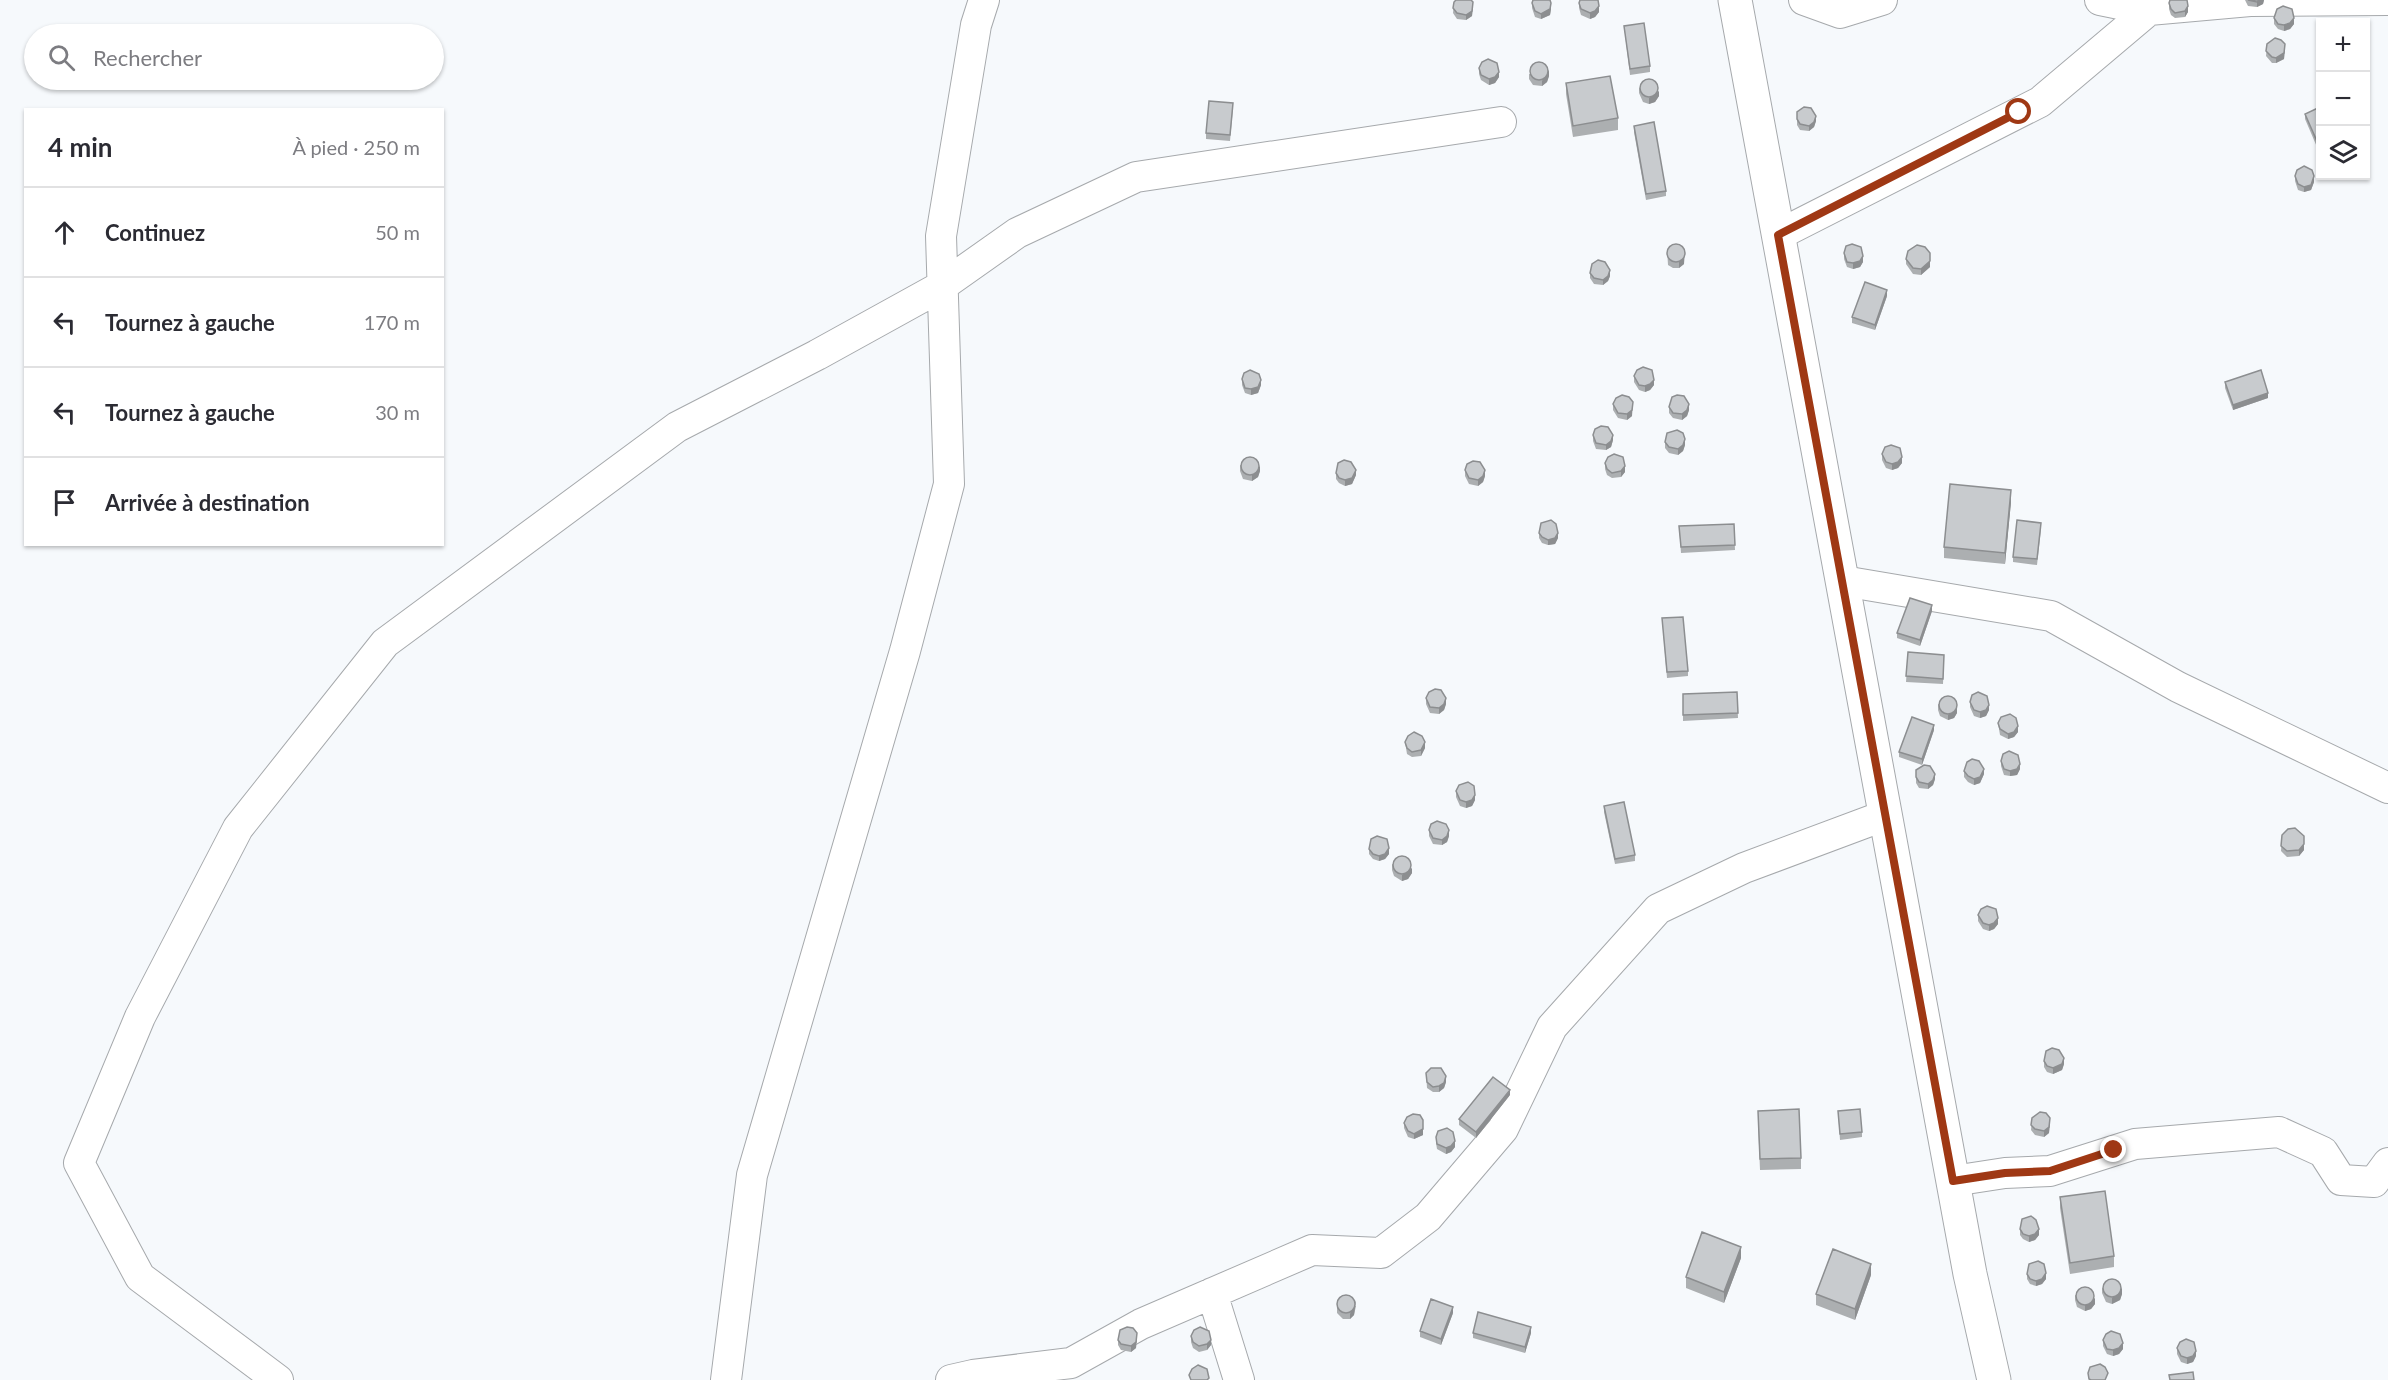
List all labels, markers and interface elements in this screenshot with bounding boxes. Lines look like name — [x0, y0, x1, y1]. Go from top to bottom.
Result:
map controls — [2316, 18, 2370, 180]
button: + — [2316, 18, 2370, 72]
search box — [24, 24, 444, 90]
icon: search — [45, 41, 78, 74]
text: Rechercher — [93, 44, 202, 71]
button: − — [2316, 72, 2370, 126]
route start — [2005, 98, 2031, 124]
button: layers — [2316, 126, 2370, 180]
text: 4 min — [48, 131, 112, 163]
text: À pied · 250 m — [292, 135, 420, 159]
icon: ahead — [48, 216, 81, 249]
text: Continuez — [105, 219, 205, 246]
text: 50 m — [375, 220, 420, 244]
icon: left — [48, 306, 81, 339]
text: Tournez à gauche — [105, 309, 275, 336]
text: 170 m — [364, 310, 420, 334]
icon: left — [48, 396, 81, 429]
text: Tournez à gauche — [105, 399, 275, 426]
text: 30 m — [375, 400, 420, 424]
icon: arrive — [48, 486, 81, 519]
text: Arrivée à destination — [105, 489, 310, 516]
route end — [2100, 1136, 2126, 1162]

